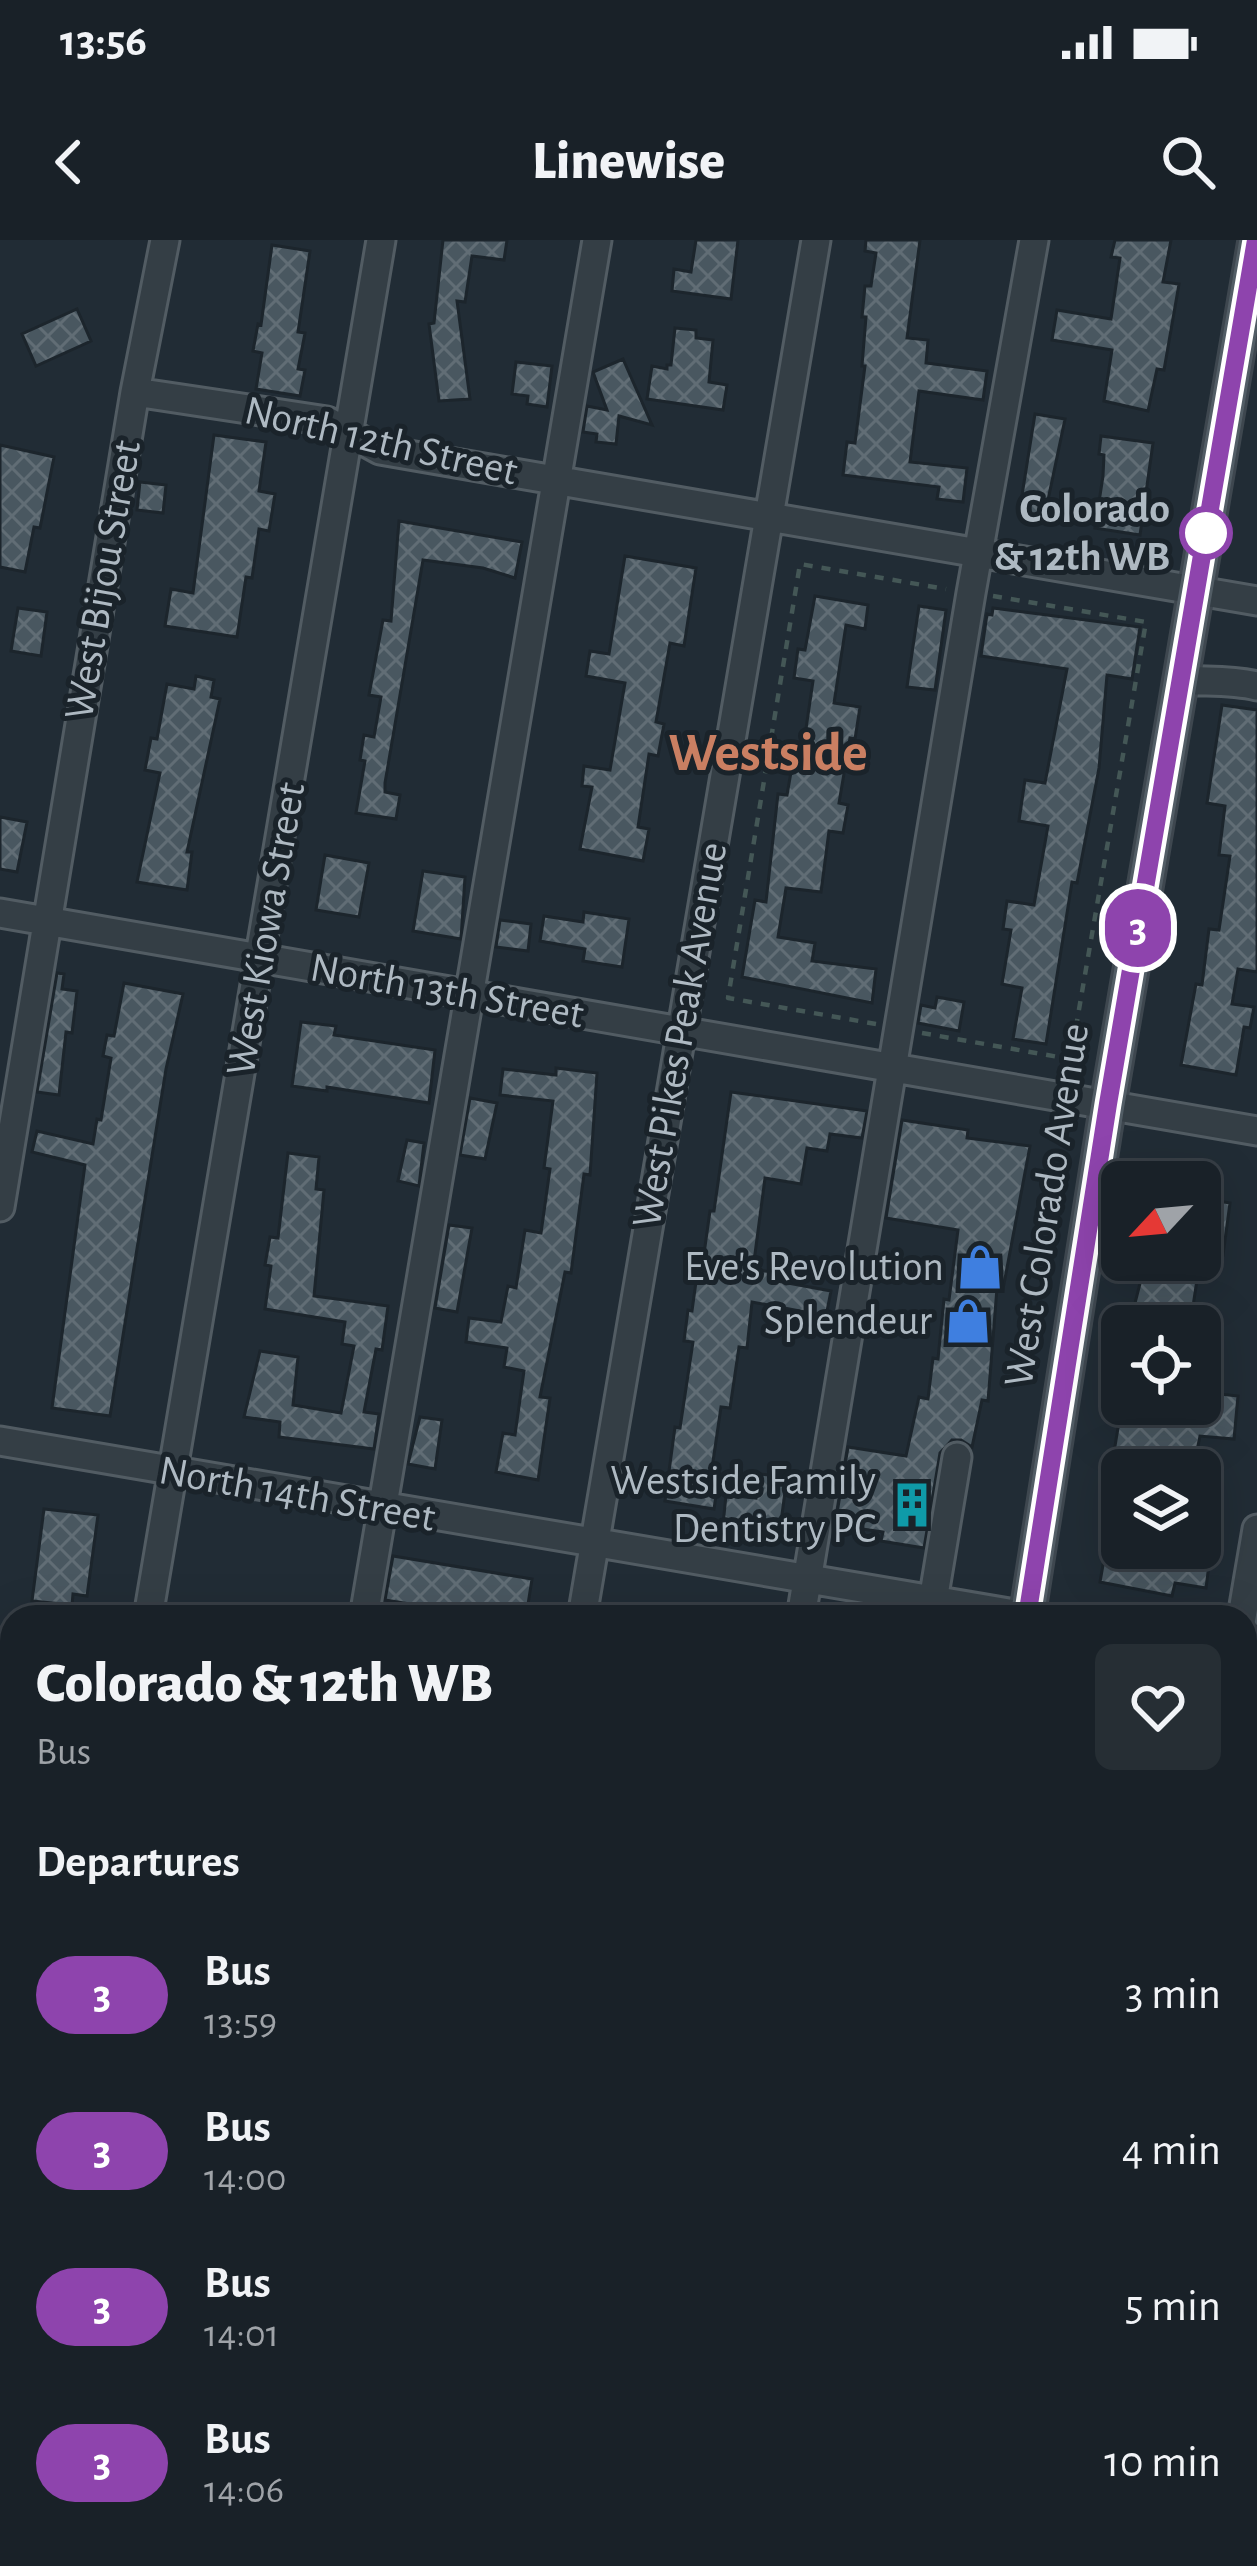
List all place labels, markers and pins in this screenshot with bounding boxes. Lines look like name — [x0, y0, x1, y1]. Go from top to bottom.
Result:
place label: Colorado & 12th WB — [994, 488, 1170, 578]
marker: Colorado & 12th WB — [1181, 508, 1231, 558]
shop icon: Eve's Revolution — [955, 1242, 1005, 1292]
place label: Eve's Revolution — [684, 1246, 944, 1288]
shop icon: Splendeur — [943, 1296, 993, 1346]
place label: Splendeur — [764, 1300, 932, 1342]
place label: Westside Family Dentistry PC — [610, 1460, 876, 1550]
building icon: Westside Family Dentistry PC — [887, 1480, 937, 1530]

